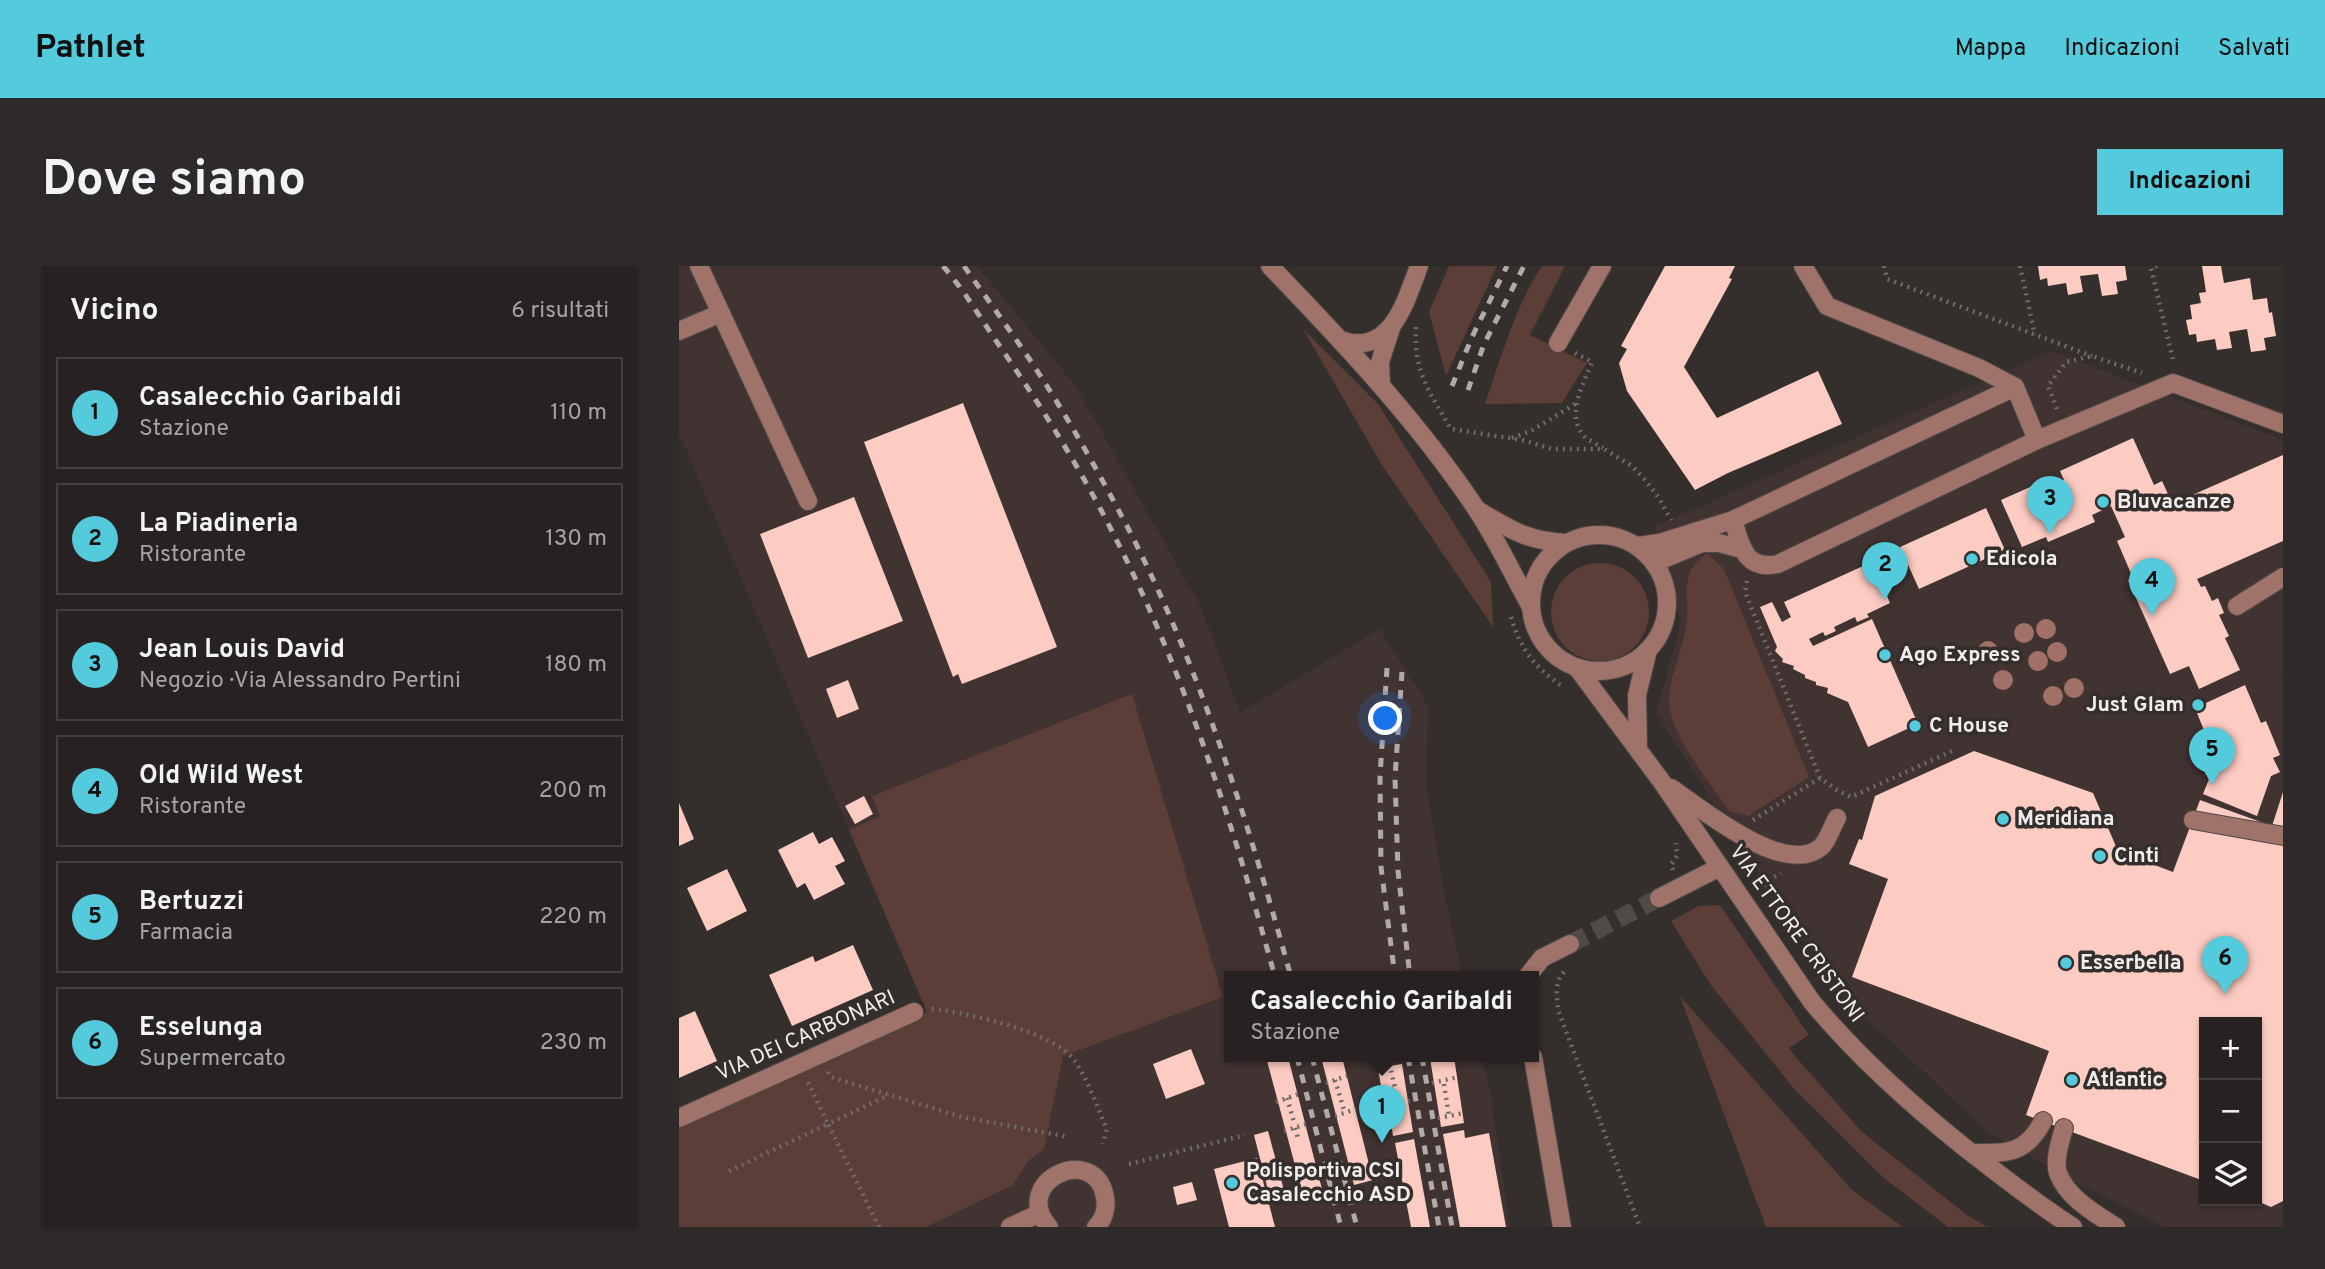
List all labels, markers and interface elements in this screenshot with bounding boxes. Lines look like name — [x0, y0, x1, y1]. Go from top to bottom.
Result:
text: Pathlet — [35, 28, 146, 70]
text: Mappa — [1955, 34, 2026, 64]
text: Indicazioni — [2064, 34, 2180, 64]
text: Salvati — [2218, 34, 2290, 64]
button: Indicazioni — [2097, 149, 2283, 215]
text: Dove siamo — [42, 151, 306, 213]
text: Vicino — [70, 293, 159, 330]
text: 6 risultati — [511, 297, 609, 326]
text: Casalecchio Garibaldi — [139, 382, 402, 415]
text: 1 — [90, 399, 100, 428]
text: 110 m — [550, 399, 607, 428]
text: Stazione — [139, 415, 229, 444]
pin: 3 — [2027, 476, 2073, 534]
place label: Bluvacanze — [2117, 489, 2232, 516]
marker: Bluvacanze — [2095, 494, 2111, 510]
text: La Piadineria — [139, 508, 298, 541]
text: 2 — [88, 525, 102, 554]
text: 130 m — [545, 525, 607, 554]
text: Ristorante — [139, 541, 246, 570]
pin: 2 — [1862, 542, 1908, 600]
place label: Edicola — [1986, 546, 2057, 573]
marker: Edicola — [1964, 551, 1980, 567]
pin: 4 — [2129, 558, 2175, 616]
text: Jean Louis David — [139, 634, 345, 667]
place label: Ago Express — [1899, 642, 2021, 669]
marker: Ago Express — [1877, 647, 1893, 663]
text: 3 — [88, 651, 102, 680]
text: 180 m — [545, 651, 607, 680]
text: Negozio · Via Alessandro Pertini — [139, 667, 461, 696]
place label: Just Glam — [2086, 692, 2184, 719]
marker: Just Glam — [2190, 697, 2206, 713]
your location — [1368, 701, 1402, 735]
place label: C House — [1929, 713, 2009, 740]
marker: C House — [1907, 718, 1923, 734]
pin: 5 — [2189, 727, 2235, 785]
text: Old Wild West — [139, 760, 303, 793]
text: 4 — [88, 777, 102, 806]
text: 200 m — [539, 777, 607, 806]
text: Ristorante — [139, 793, 246, 822]
place label: Meridiana — [2017, 806, 2114, 833]
marker: Meridiana — [1995, 811, 2011, 827]
street label: VIA ETTORE CRISTONI — [1722, 840, 1870, 1028]
place label: Cinti — [2114, 843, 2159, 870]
marker: Cinti — [2092, 848, 2108, 864]
text: Bertuzzi — [139, 886, 244, 919]
text: 5 — [88, 903, 102, 932]
text: 220 m — [539, 903, 607, 932]
text: Farmacia — [139, 919, 233, 948]
pin: 6 — [2202, 936, 2248, 994]
place label: Esserbella — [2080, 950, 2181, 977]
marker: Esserbella — [2058, 955, 2074, 971]
popup — [1224, 971, 1539, 1062]
street label: VIA DEI CARBONARI — [712, 984, 900, 1088]
text: Casalecchio Garibaldi — [1250, 986, 1513, 1019]
text: Esselunga — [139, 1012, 263, 1045]
map controls — [2199, 1017, 2262, 1206]
button: + — [2199, 1017, 2262, 1080]
text: Stazione — [1250, 1019, 1340, 1048]
text: 6 — [88, 1029, 102, 1058]
text: 230 m — [540, 1029, 607, 1058]
text: Supermercato — [139, 1045, 286, 1074]
place label: Atlantic — [2086, 1067, 2164, 1094]
marker: Atlantic — [2064, 1072, 2080, 1088]
button: − — [2199, 1080, 2262, 1143]
pin: 1 — [1359, 1085, 1405, 1143]
button: layers — [2199, 1143, 2262, 1206]
place label: Polisportiva CSI Casalecchio ASD — [1246, 1158, 1411, 1209]
marker: Polisportiva CSI Casalecchio ASD — [1224, 1175, 1240, 1191]

